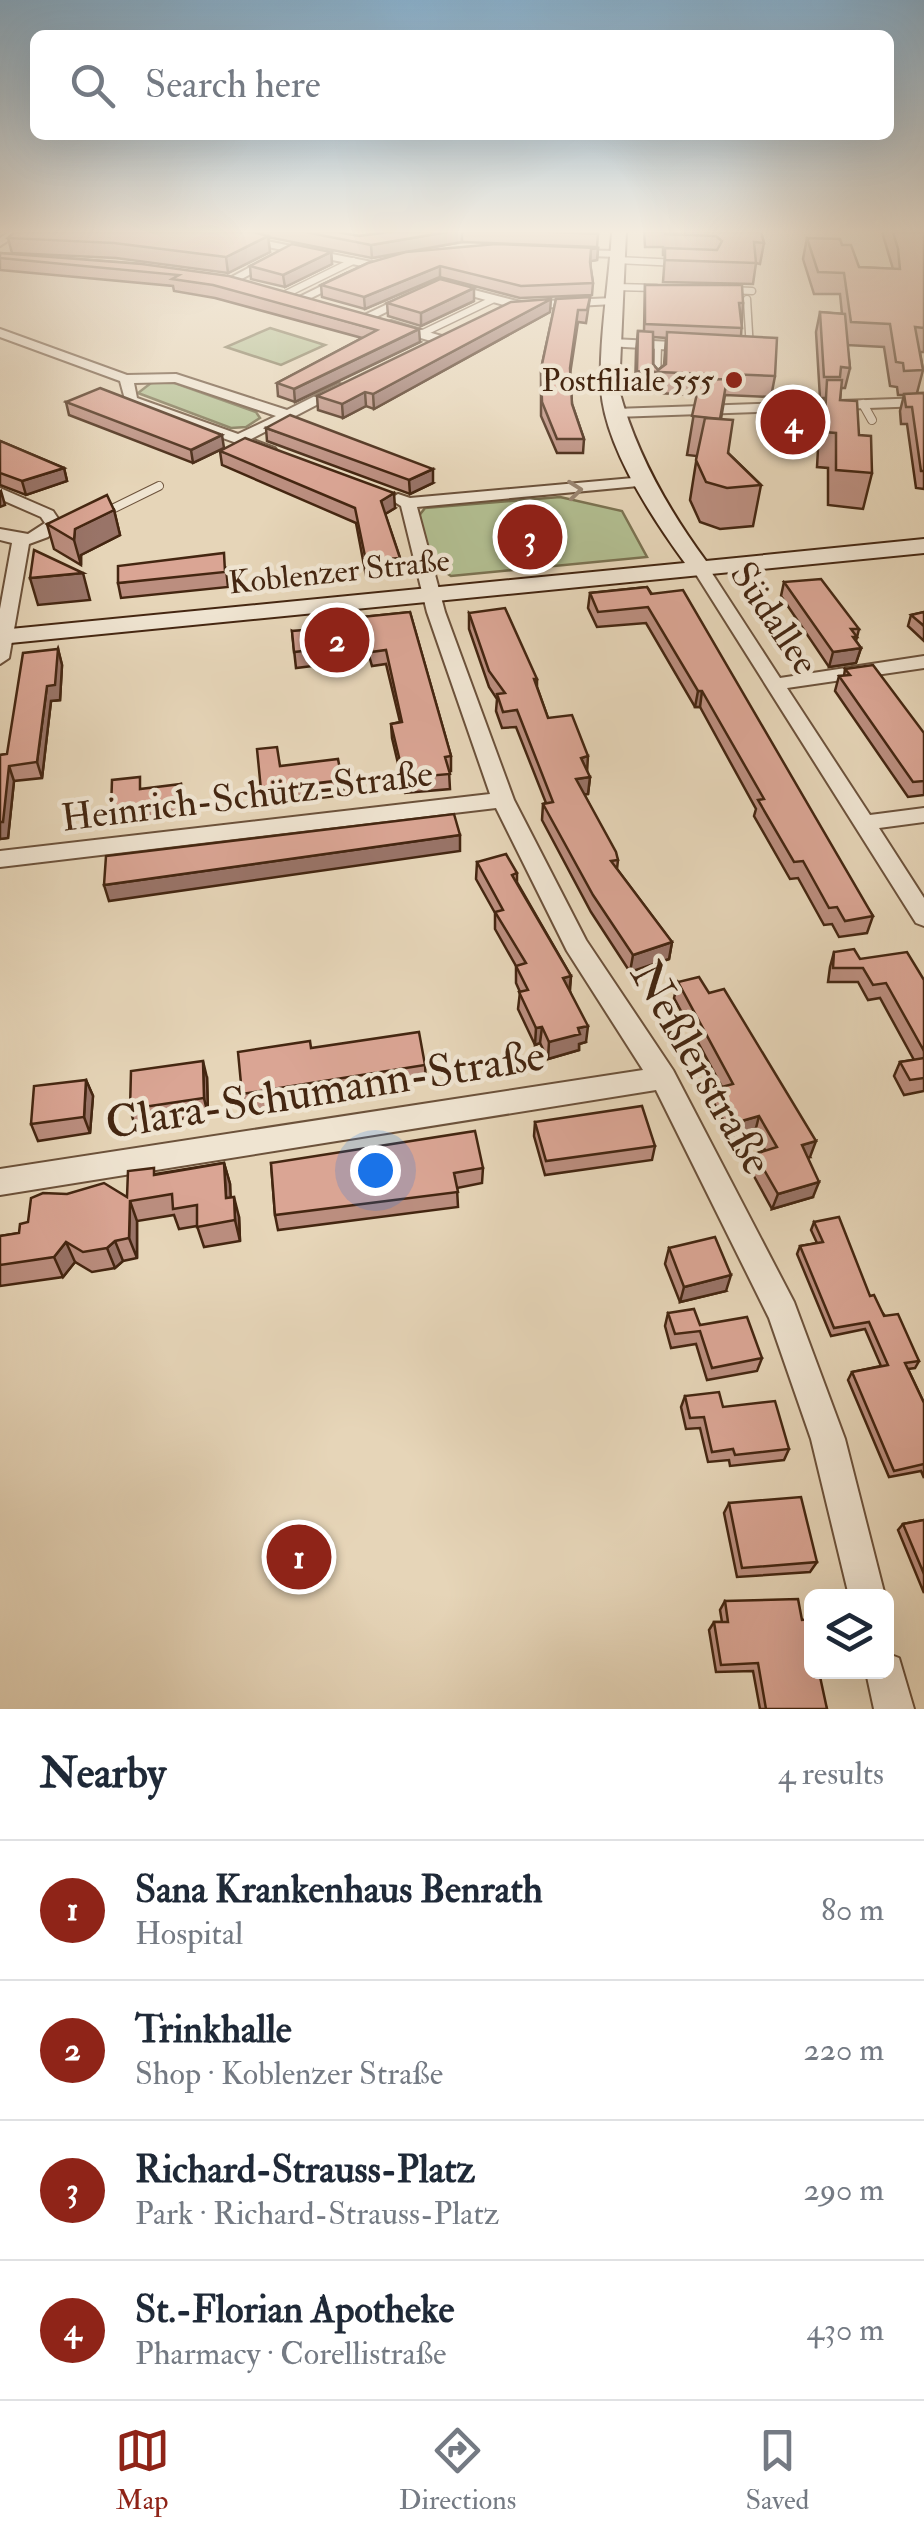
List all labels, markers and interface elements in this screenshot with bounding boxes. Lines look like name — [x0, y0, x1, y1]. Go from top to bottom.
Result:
search box — [30, 30, 894, 140]
icon: search — [65, 58, 120, 113]
text: Search here — [145, 61, 321, 109]
place label: Postfiliale 555 — [542, 361, 714, 401]
marker: Postfiliale 555 — [723, 369, 745, 391]
pin: 4 — [760, 384, 826, 460]
one-way arrow — [567, 480, 583, 501]
pin: 3 — [498, 500, 562, 574]
street label: Koblenzer Straße — [227, 540, 452, 603]
street label: Südallee — [719, 553, 829, 684]
pin: 2 — [304, 602, 370, 678]
street label: Heinrich-Schütz-Straße — [59, 749, 436, 843]
street label: Neßlerstraße — [618, 951, 785, 1185]
street label: Clara-Schumann-Straße — [102, 1028, 549, 1152]
your location — [350, 1145, 401, 1196]
pin: 1 — [266, 1520, 332, 1594]
map controls — [804, 1589, 894, 1679]
button: layers — [804, 1589, 894, 1679]
text: Nearby — [40, 1748, 166, 1800]
text: 4 results — [778, 1754, 884, 1794]
text: Sana Krankenhaus Benrath — [135, 1866, 543, 1914]
text: 1 — [67, 1890, 78, 1930]
text: 80 m — [821, 1890, 884, 1930]
text: Hospital — [135, 1914, 243, 1954]
text: Trinkhalle — [135, 2006, 292, 2054]
text: 2 — [64, 2030, 81, 2070]
text: 220 m — [804, 2030, 884, 2070]
text: Shop · Koblenzer Straße — [135, 2054, 443, 2094]
text: Richard-Strauss-Platz — [135, 2146, 475, 2194]
text: 3 — [66, 2170, 79, 2210]
text: 290 m — [803, 2170, 884, 2210]
text: Park · Richard-Strauss-Platz — [135, 2194, 499, 2234]
text: St.-Florian Apotheke — [135, 2286, 454, 2334]
text: 4 — [64, 2310, 81, 2350]
text: 430 m — [807, 2310, 884, 2350]
text: Pharmacy · Corellistraße — [135, 2334, 446, 2374]
tab: Map — [115, 2423, 170, 2518]
tab: Directions — [399, 2423, 516, 2518]
tab: Saved — [745, 2423, 809, 2518]

